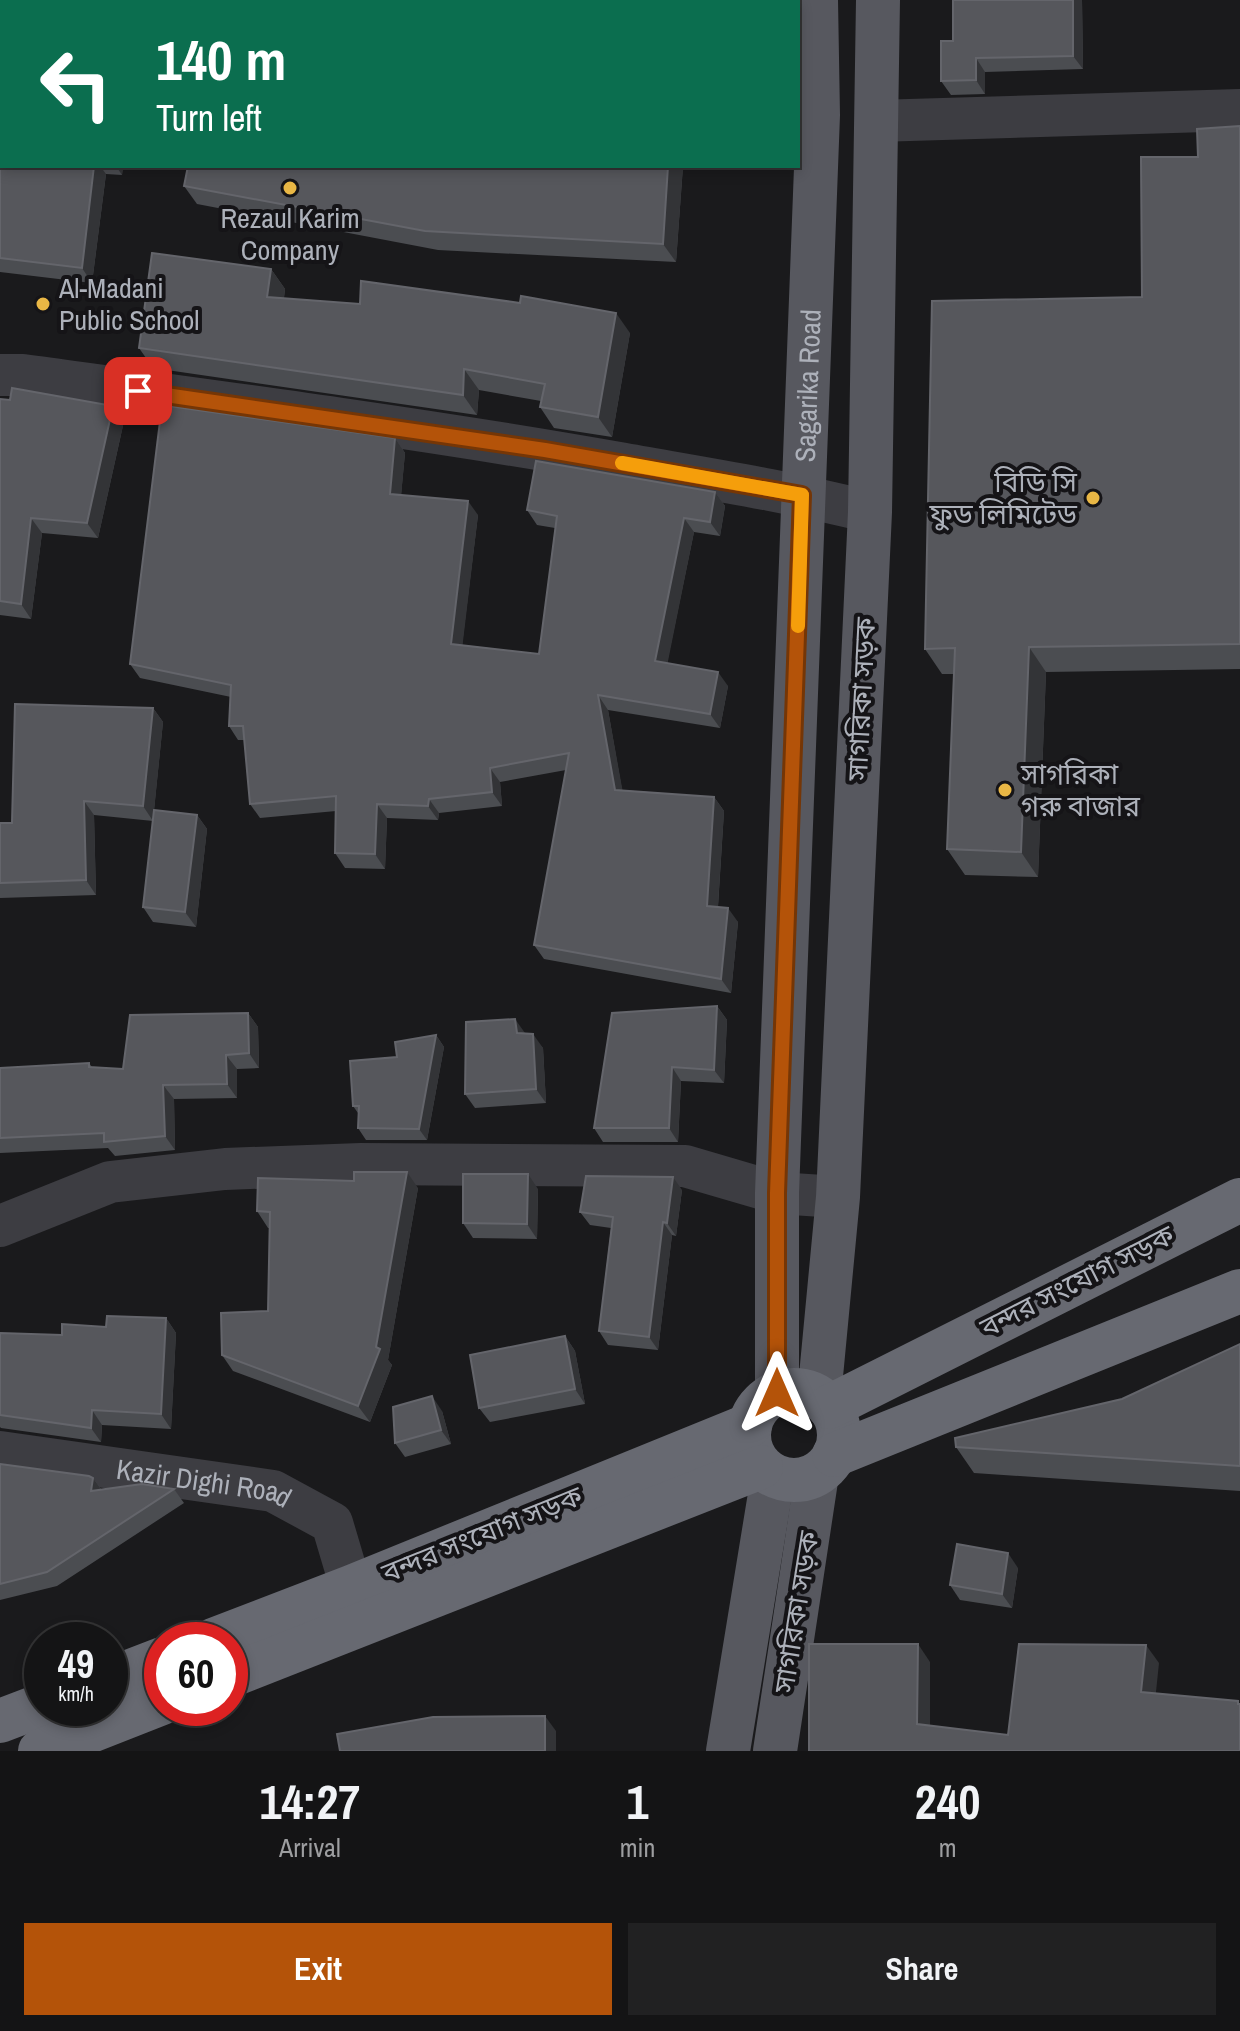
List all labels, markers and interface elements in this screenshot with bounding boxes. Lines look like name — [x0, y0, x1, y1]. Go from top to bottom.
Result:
text: 140 m — [156, 22, 286, 97]
icon: left — [24, 32, 128, 136]
text: Turn left — [156, 94, 262, 142]
marker: Rezaul Karim Company — [281, 179, 299, 197]
place label: Rezaul Karim Company — [220, 199, 360, 269]
place label: Al-Madani Public School — [58, 269, 199, 339]
marker: Al-Madani Public School — [34, 295, 52, 313]
street label: Sagarika Road — [786, 308, 830, 463]
pin — [104, 357, 172, 425]
icon: arrive — [116, 369, 160, 413]
place label: বিডি সি ফুড লিমিটেড — [928, 463, 1078, 533]
marker: বিডি সি ফুড লিমিটেড — [1084, 489, 1102, 507]
street label: সাগরিকা সড়ক — [838, 616, 884, 783]
place label: সাগরিকা গরু বাজার — [1020, 755, 1140, 825]
marker: সাগরিকা গরু বাজার — [996, 781, 1014, 799]
street label: বন্দর সংযোগ সড়ক — [973, 1216, 1181, 1347]
position arrow — [735, 1351, 819, 1435]
street label: Kazir Dighi Road — [114, 1450, 298, 1516]
street label: বন্দর সংযোগ সড়ক — [375, 1476, 588, 1592]
street label: সাগরিকা সড়ক — [764, 1528, 828, 1697]
speed limit sign: 60 — [144, 1622, 248, 1726]
text: 49 — [58, 1637, 94, 1690]
text: km/h — [58, 1680, 94, 1707]
text: 14:27 — [260, 1769, 360, 1834]
text: 1 — [627, 1769, 648, 1834]
text: 240 — [915, 1769, 980, 1834]
text: Arrival — [279, 1830, 341, 1865]
text: min — [620, 1830, 655, 1865]
text: m — [939, 1830, 957, 1865]
button: Exit — [24, 1923, 612, 2015]
button: Share — [628, 1923, 1216, 2015]

